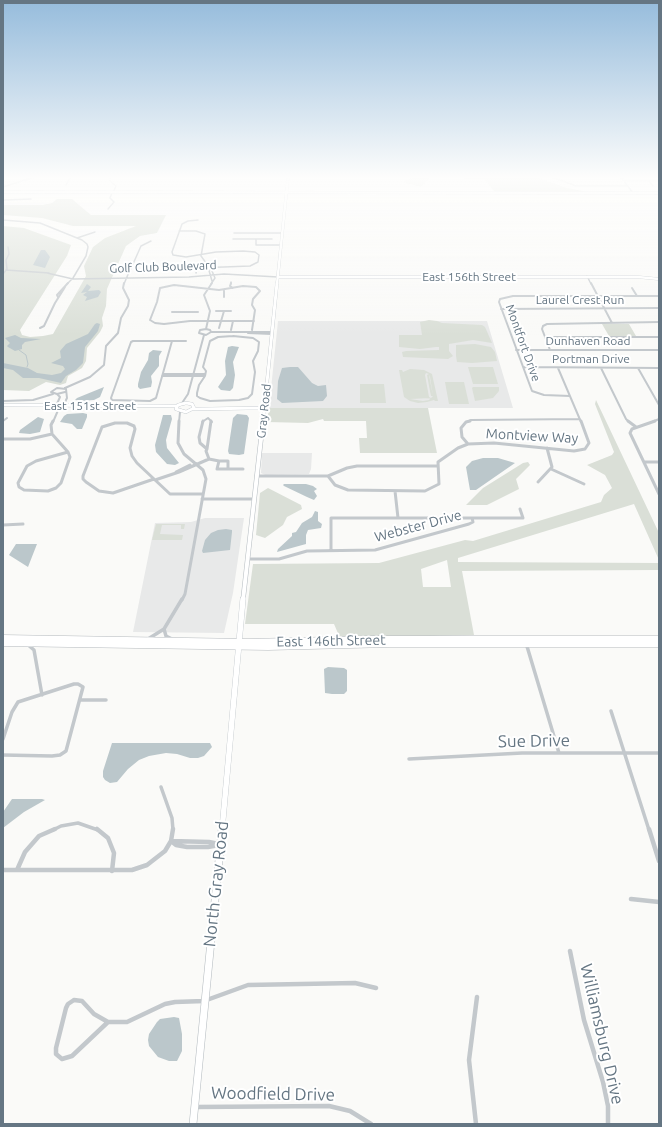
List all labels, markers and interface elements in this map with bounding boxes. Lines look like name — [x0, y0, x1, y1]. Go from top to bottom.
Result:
street label: Golf Club Boulevard — [109, 258, 217, 276]
street label: East 156th Street — [422, 270, 516, 284]
street label: Laurel Crest Run — [536, 293, 624, 307]
street label: Montfort Drive — [502, 302, 544, 384]
street label: Dunhaven Road — [546, 334, 630, 348]
street label: Portman Drive — [552, 352, 630, 366]
street label: Gray Road — [254, 383, 274, 439]
street label: East 151st Street — [44, 399, 136, 413]
street label: Montview Way — [485, 425, 579, 447]
street label: Webster Drive — [373, 506, 463, 546]
street label: East 146th Street — [276, 632, 386, 650]
street label: Sue Drive — [498, 730, 570, 752]
street label: North Gray Road — [199, 820, 233, 948]
street label: Williamsburg Drive — [576, 962, 628, 1106]
street label: Woodfield Drive — [211, 1083, 335, 1105]

